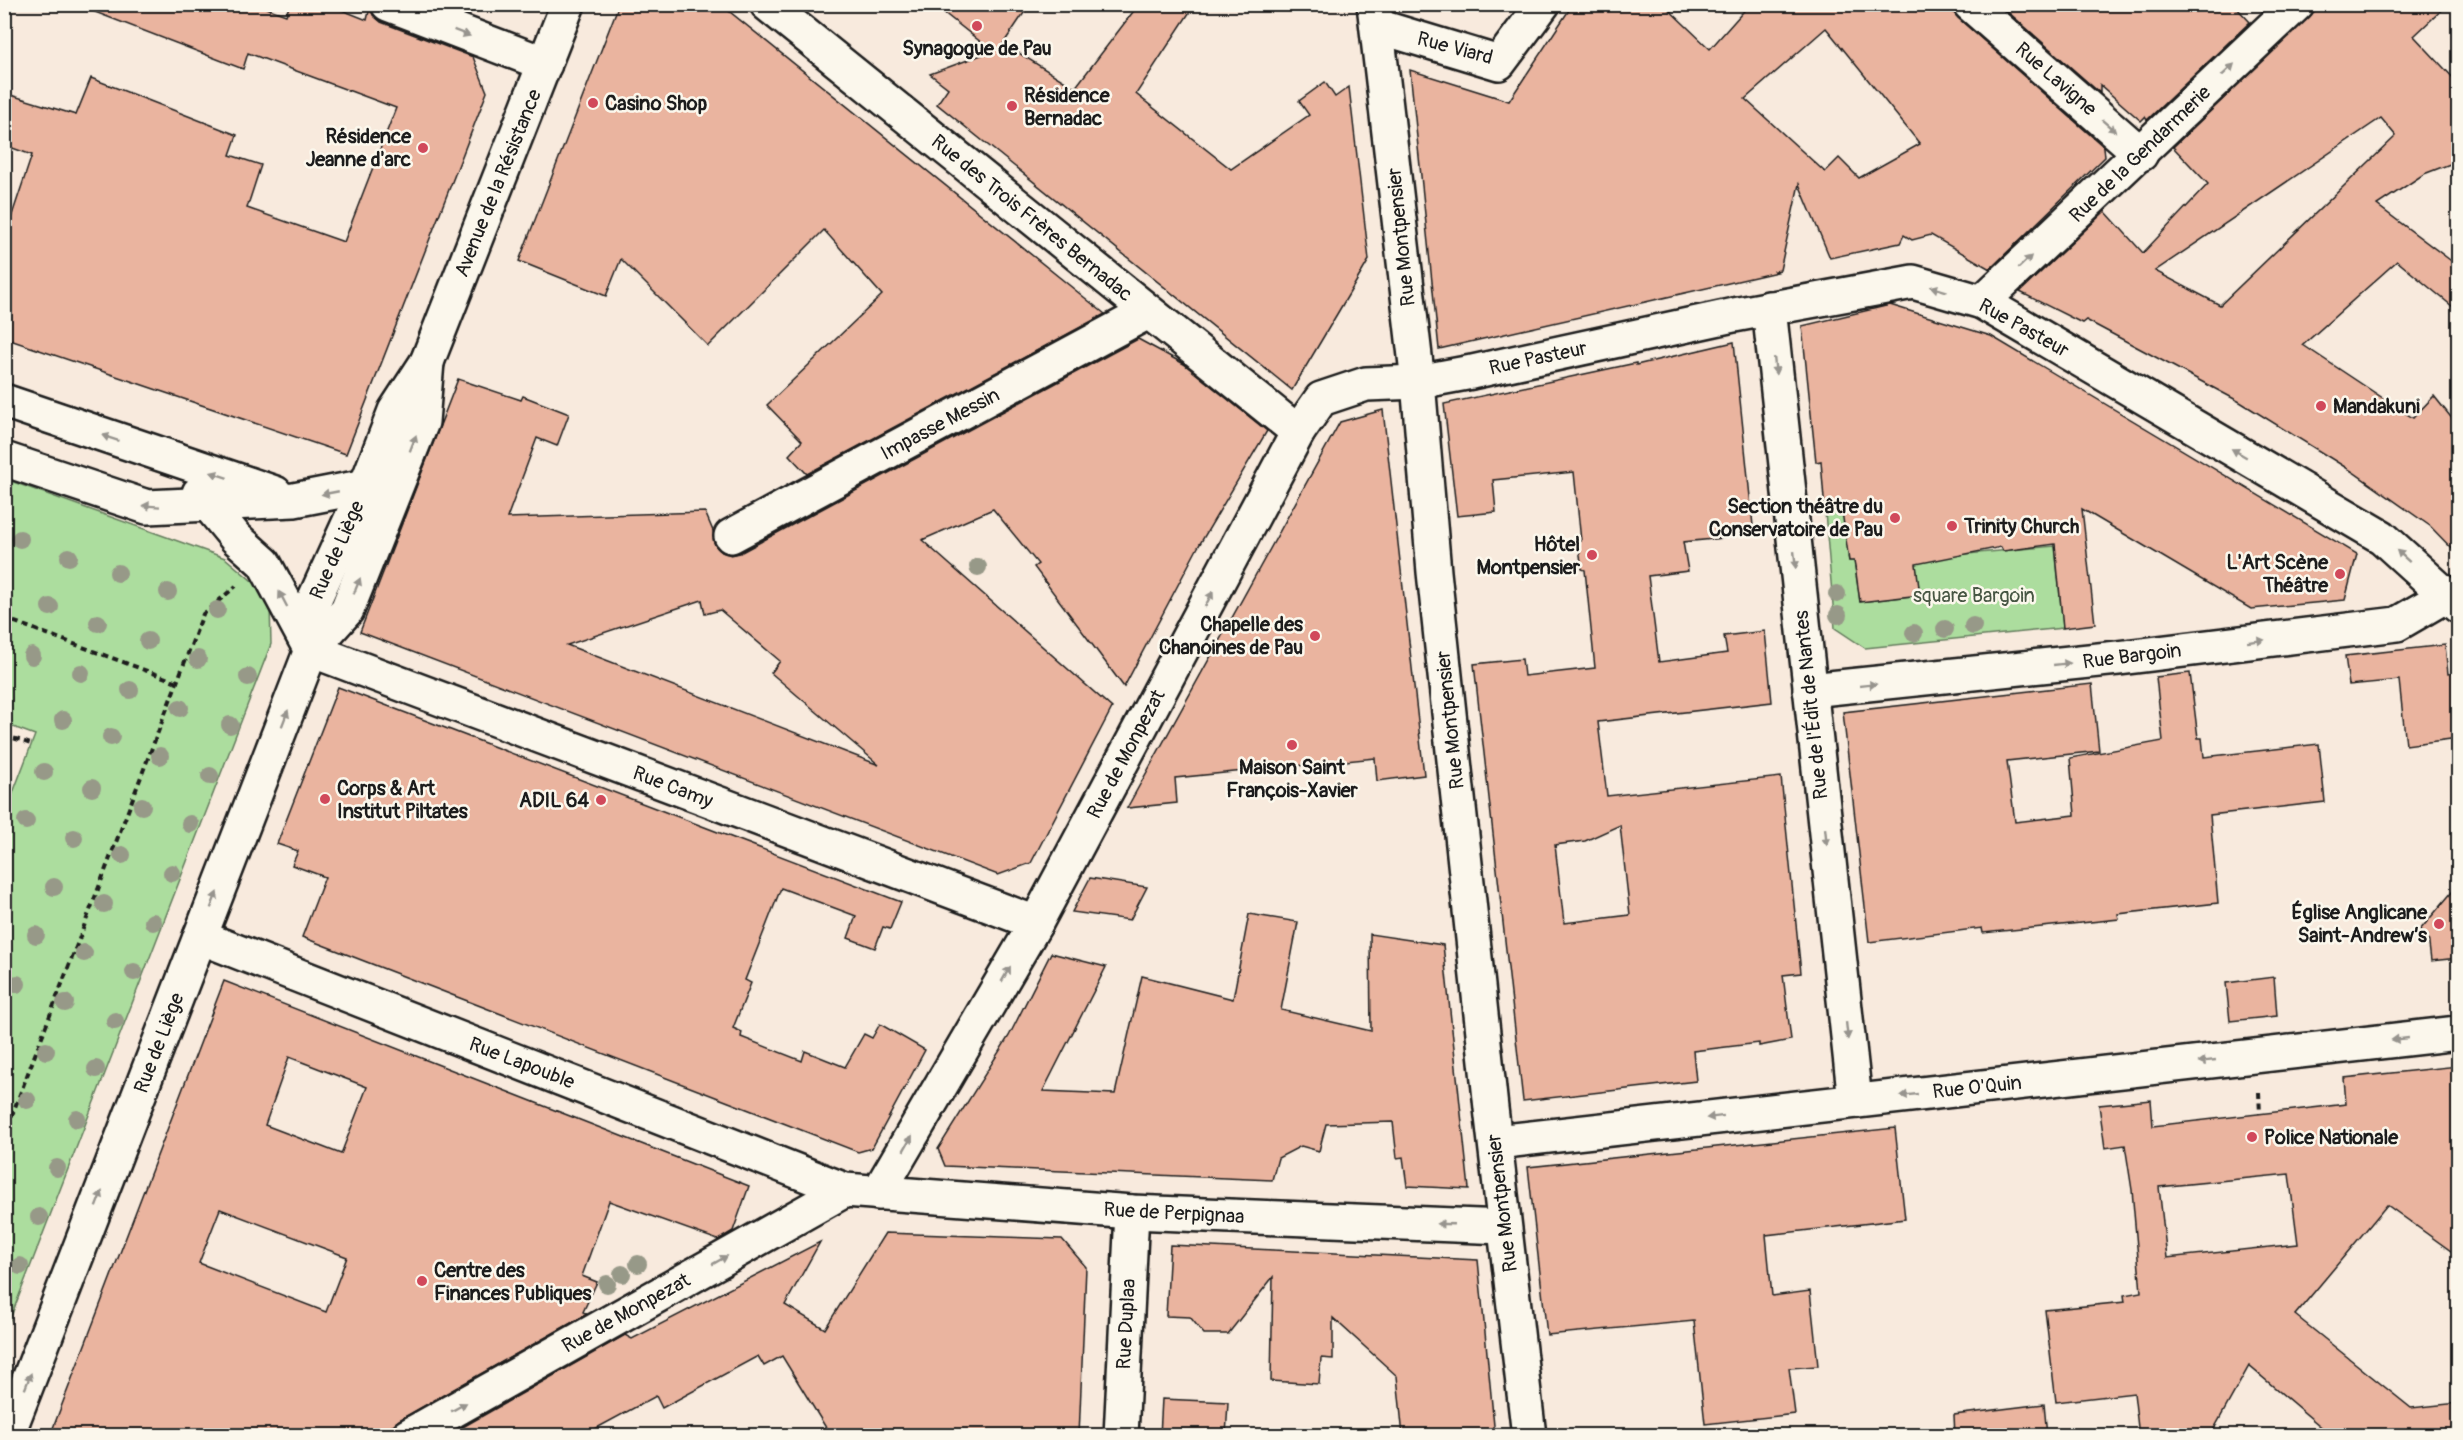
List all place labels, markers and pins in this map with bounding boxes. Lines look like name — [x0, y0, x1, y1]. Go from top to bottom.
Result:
marker: Synagogue de Pau — [970, 19, 984, 33]
place label: Synagogue de Pau — [902, 36, 1052, 61]
place label: Résidence Bernadac — [1024, 83, 1111, 131]
place label: Casino Shop — [605, 91, 708, 116]
marker: Casino Shop — [586, 96, 600, 110]
marker: Résidence Bernadac — [1005, 99, 1019, 113]
place label: Résidence Jeanne d'arc — [306, 124, 412, 172]
marker: Résidence Jeanne d'arc — [416, 141, 430, 155]
place label: Mandakuni — [2333, 394, 2420, 419]
marker: Mandakuni — [2314, 399, 2328, 413]
place label: Section théâtre du Conservatoire de Pau — [1709, 494, 1883, 542]
marker: Section théâtre du Conservatoire de Pau — [1888, 511, 1902, 525]
place label: Trinity Church — [1963, 514, 2079, 539]
marker: Trinity Church — [1945, 519, 1959, 533]
place label: Hôtel Montpensier — [1477, 532, 1581, 580]
marker: Hôtel Montpensier — [1585, 548, 1599, 562]
place label: L'Art Scène Théâtre — [2227, 550, 2329, 598]
marker: L'Art Scène Théâtre — [2333, 567, 2347, 581]
place label: Chapelle des Chanoines de Pau — [1159, 612, 1303, 660]
marker: Chapelle des Chanoines de Pau — [1308, 629, 1322, 643]
marker: Maison Saint François-Xavier — [1285, 738, 1299, 752]
place label: Maison Saint François-Xavier — [1226, 755, 1359, 803]
place label: Corps & Art Institut Piltates — [337, 776, 468, 824]
place label: ADIL 64 — [519, 788, 589, 813]
marker: Corps & Art Institut Piltates — [318, 792, 332, 806]
marker: ADIL 64 — [594, 793, 608, 807]
place label: Église Anglicane Saint-Andrew’s — [2292, 900, 2428, 948]
marker: Église Anglicane Saint-Andrew’s — [2432, 917, 2446, 931]
place label: Police Nationale — [2264, 1125, 2399, 1150]
marker: Police Nationale — [2245, 1130, 2259, 1144]
place label: Centre des Finances Publiques — [434, 1258, 592, 1306]
marker: Centre des Finances Publiques — [415, 1274, 429, 1288]

